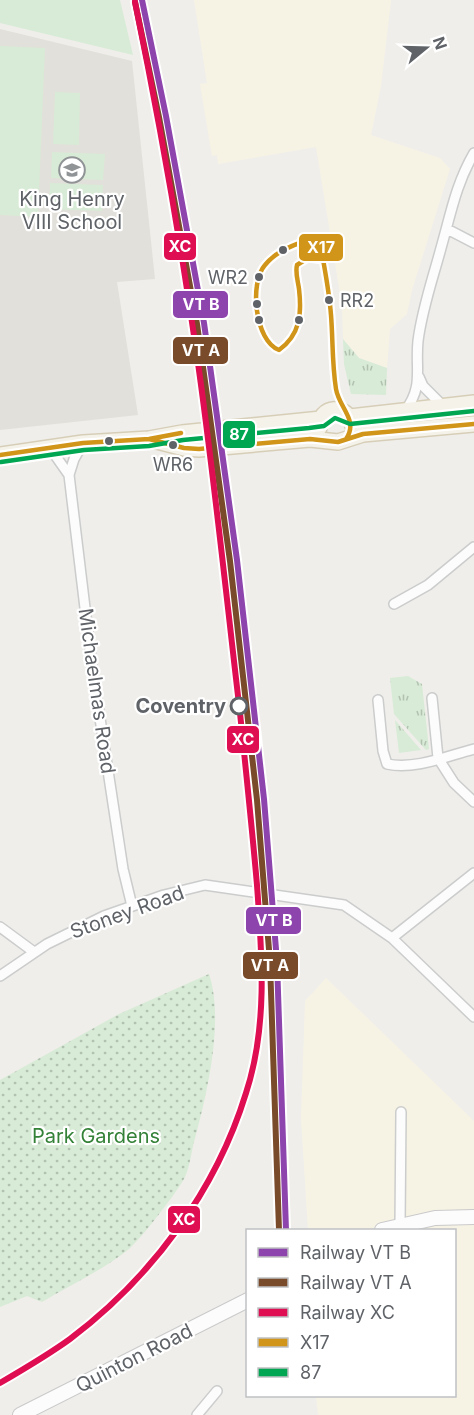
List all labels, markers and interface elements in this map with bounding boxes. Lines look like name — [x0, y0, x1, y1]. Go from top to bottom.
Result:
north arrow — [396, 18, 456, 78]
text: N — [429, 34, 452, 52]
school or university icon: King Henry VIII School — [57, 155, 87, 185]
place label: King Henry VIII School — [19, 187, 125, 234]
line badge: XC — [163, 232, 197, 261]
line badge: X17 — [298, 233, 344, 262]
text: XC — [169, 236, 192, 256]
text: X17 — [307, 237, 335, 257]
unlabelled marker — [277, 244, 289, 256]
place label: WR2 — [208, 267, 248, 288]
marker: WR2 — [253, 271, 265, 283]
line badge: VT B — [172, 290, 229, 319]
place label: RR2 — [340, 290, 374, 311]
text: VT B — [183, 294, 220, 314]
marker: RR2 — [323, 294, 335, 306]
unlabelled marker — [251, 298, 263, 310]
unlabelled marker — [253, 314, 265, 326]
unlabelled marker — [293, 314, 305, 326]
line badge: VT A — [172, 336, 229, 365]
text: VT A — [182, 340, 220, 360]
line badge: 87 — [222, 420, 256, 449]
text: 87 — [229, 424, 249, 444]
unlabelled marker — [103, 435, 115, 447]
marker: WR6 — [167, 439, 179, 451]
place label: WR6 — [153, 454, 193, 475]
street label: Michaelmas Road — [73, 607, 121, 775]
place label: Coventry — [135, 694, 226, 718]
marker: Coventry — [230, 697, 248, 715]
line badge: XC — [226, 725, 260, 754]
text: XC — [232, 729, 255, 749]
street label: Stoney Road — [67, 880, 187, 944]
line badge: VT B — [245, 906, 302, 935]
text: VT B — [256, 910, 293, 930]
line badge: VT A — [242, 951, 299, 980]
text: VT A — [251, 955, 289, 975]
park label: Park Gardens — [32, 1124, 160, 1148]
line badge: XC — [167, 1205, 201, 1234]
text: XC — [173, 1209, 196, 1229]
legend — [246, 1229, 456, 1397]
text: Railway VT B — [300, 1242, 411, 1263]
text: Railway VT A — [300, 1272, 412, 1293]
text: Railway XC — [300, 1302, 395, 1323]
street label: Quinton Road — [72, 1318, 196, 1398]
text: X17 — [300, 1332, 330, 1353]
text: 87 — [300, 1362, 321, 1383]

